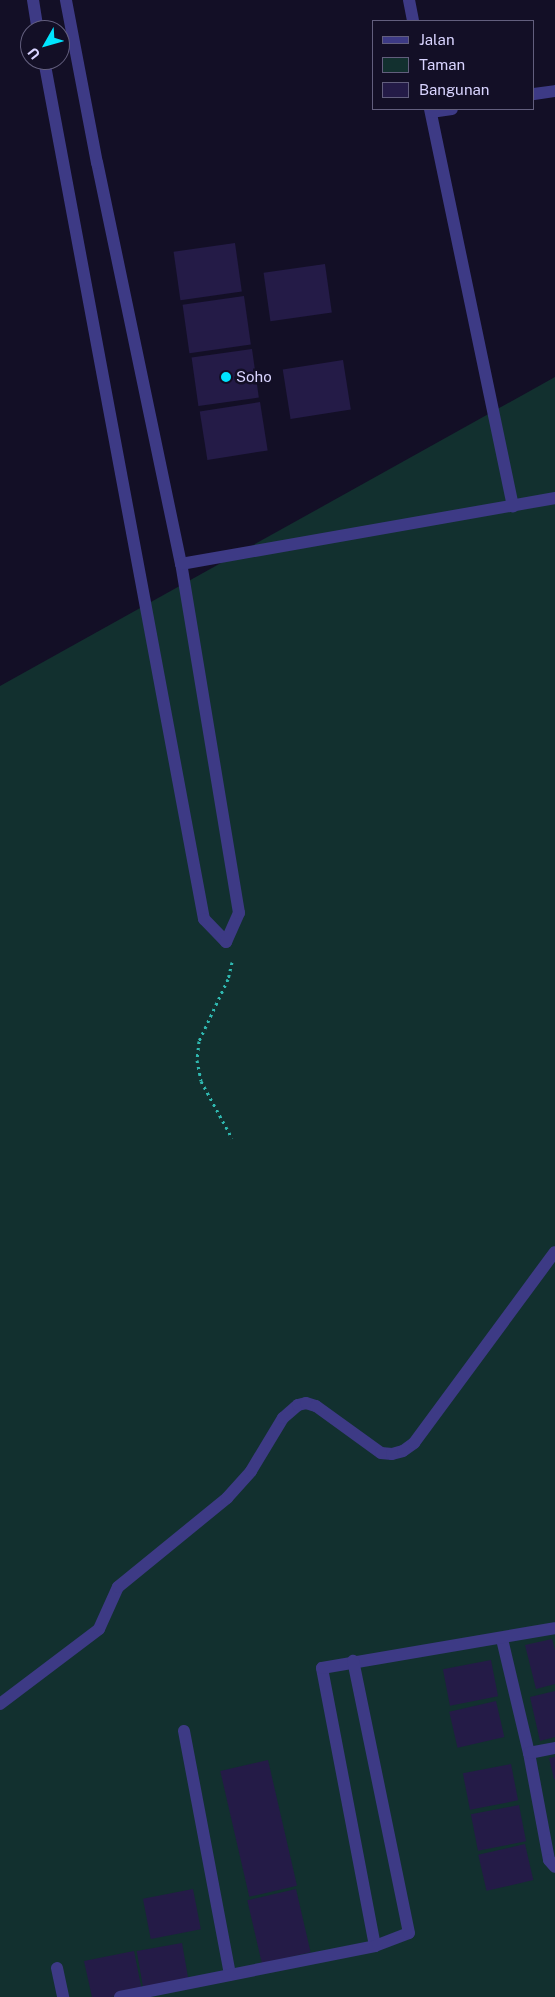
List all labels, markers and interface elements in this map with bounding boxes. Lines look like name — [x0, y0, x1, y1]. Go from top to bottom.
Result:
north arrow — [20, 20, 70, 70]
legend — [372, 20, 535, 110]
text: Jalan — [419, 31, 455, 48]
text: U — [25, 45, 43, 63]
text: Taman — [419, 56, 465, 73]
text: Bangunan — [419, 81, 490, 98]
place label: Soho — [236, 368, 272, 386]
marker: Soho — [220, 371, 232, 383]

